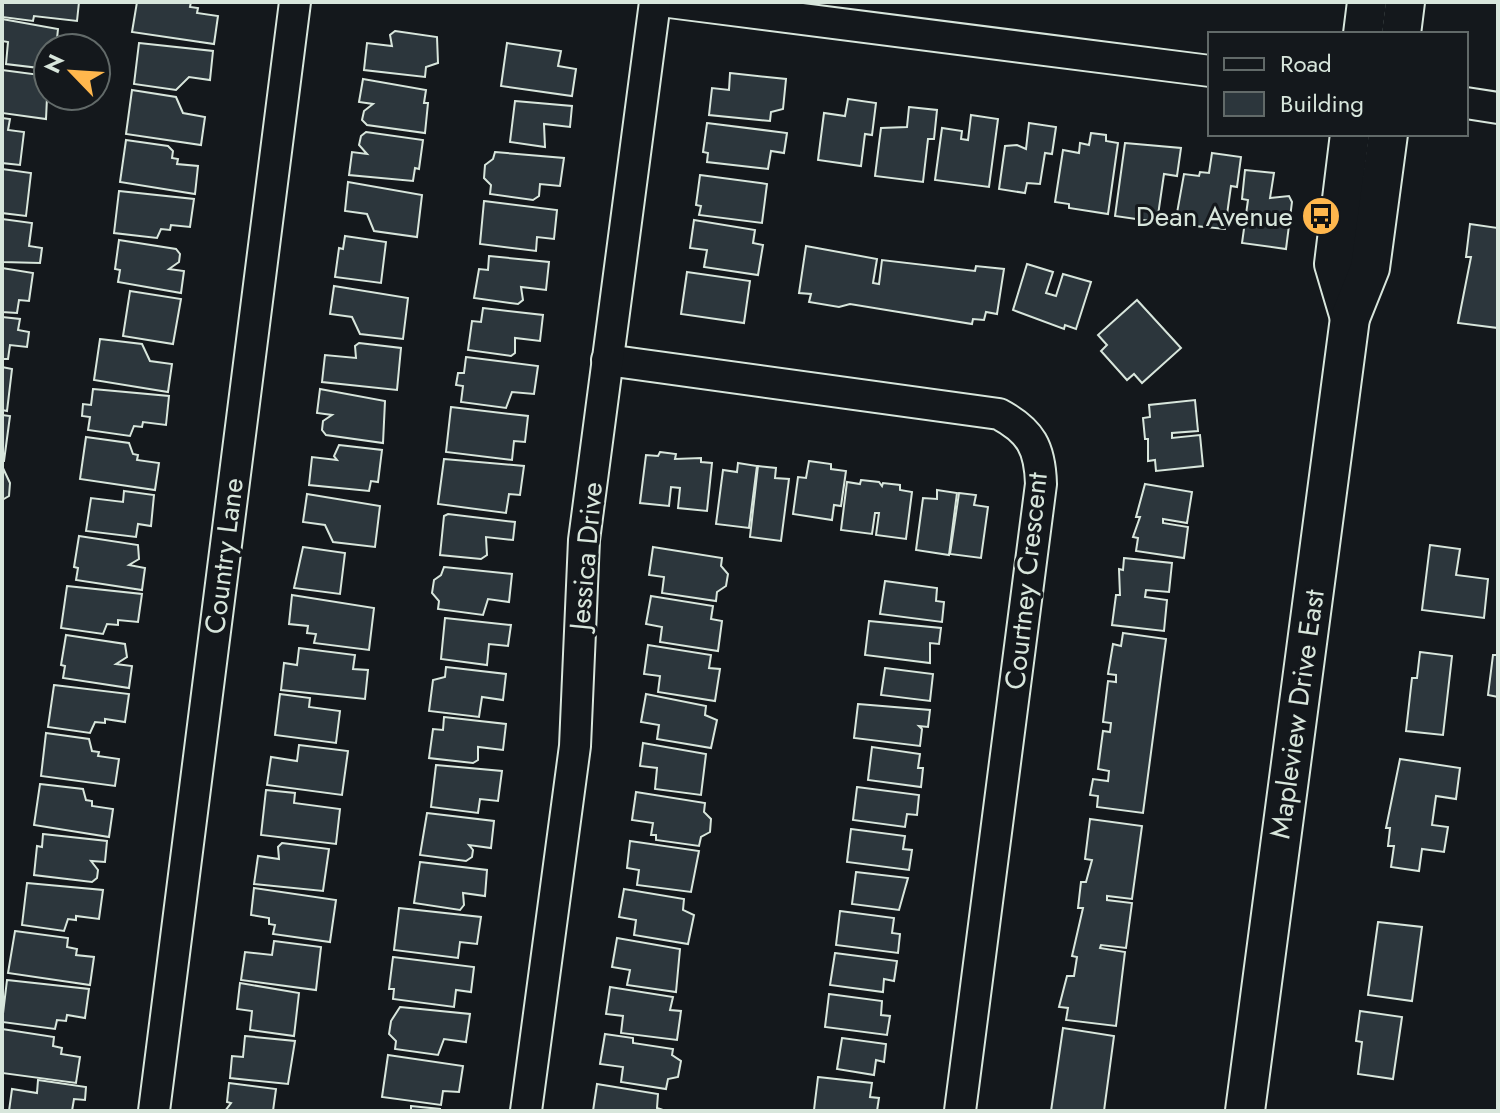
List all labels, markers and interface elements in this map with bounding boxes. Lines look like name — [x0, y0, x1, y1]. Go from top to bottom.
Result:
north arrow — [32, 32, 112, 112]
legend — [1208, 32, 1468, 136]
text: Road — [1280, 46, 1332, 81]
text: N — [36, 49, 72, 78]
text: Building — [1280, 86, 1364, 121]
bus stop icon: Dean Avenue — [1300, 195, 1342, 237]
place label: Dean Avenue — [1136, 196, 1293, 237]
street label: Courtney Crescent — [994, 470, 1058, 692]
street label: Country Lane — [194, 476, 254, 636]
street label: Jessica Drive — [559, 480, 613, 636]
street label: Mapleview Drive East — [1259, 587, 1335, 841]

